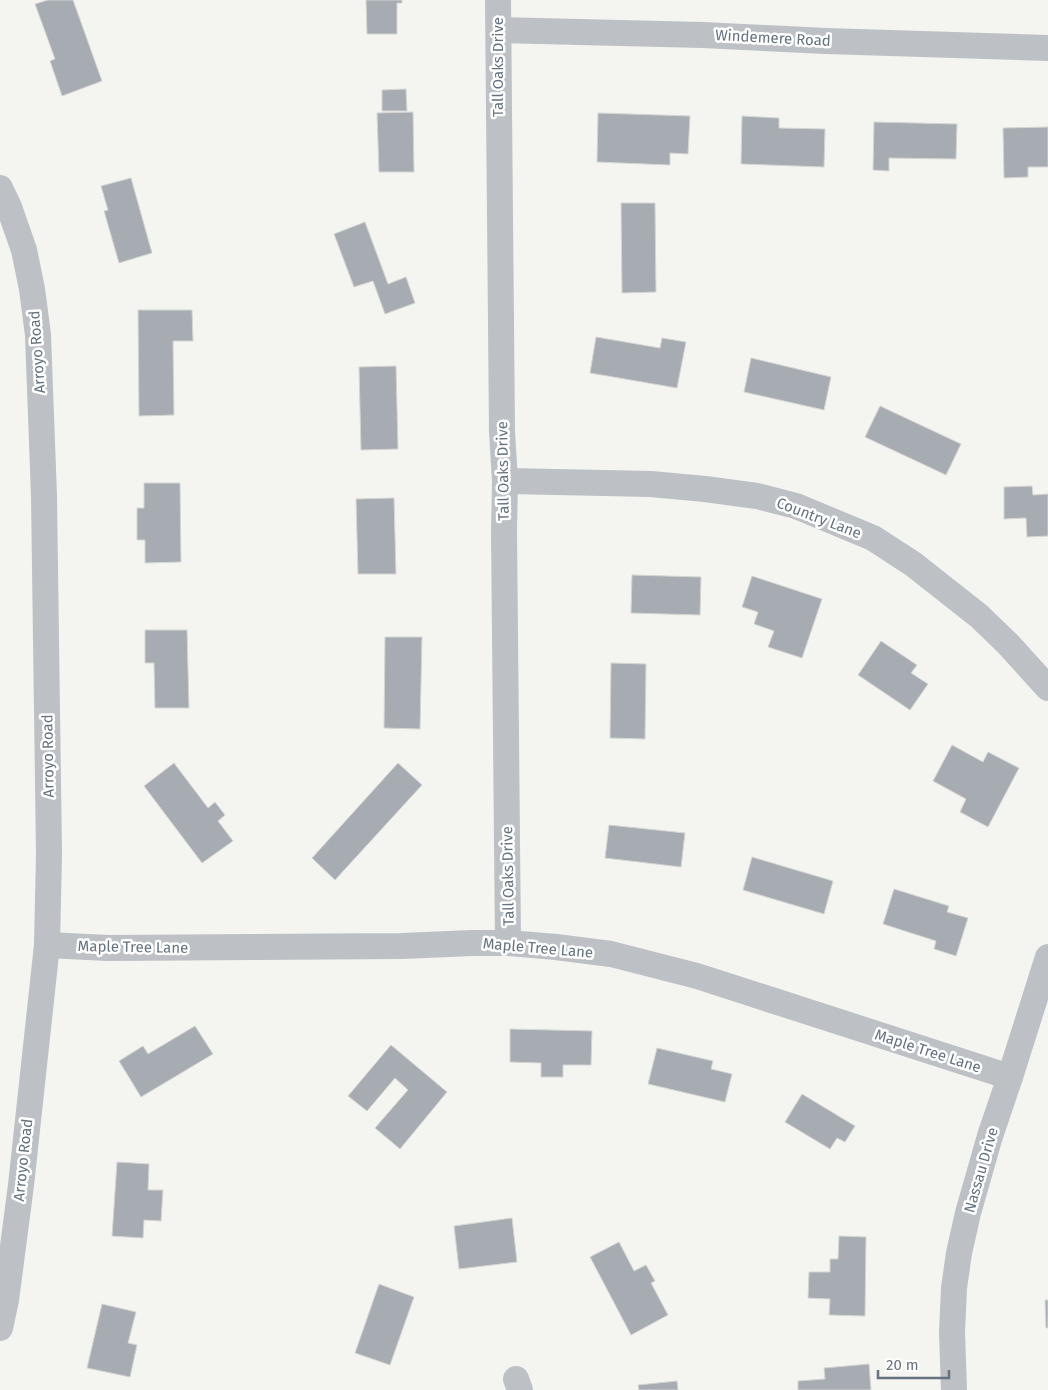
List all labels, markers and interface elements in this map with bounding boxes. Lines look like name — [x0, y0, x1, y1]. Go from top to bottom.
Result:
street label: Tall Oaks Drive — [489, 17, 507, 117]
street label: Windemere Road — [715, 26, 831, 50]
street label: Arroyo Road — [25, 310, 49, 394]
street label: Tall Oaks Drive — [493, 421, 513, 521]
street label: Country Lane — [774, 494, 864, 542]
street label: Arroyo Road — [38, 714, 58, 798]
street label: Tall Oaks Drive — [498, 826, 518, 926]
street label: Maple Tree Lane — [482, 934, 594, 962]
street label: Maple Tree Lane — [78, 937, 188, 957]
street label: Maple Tree Lane — [873, 1025, 983, 1077]
street label: Arroyo Road — [10, 1118, 36, 1202]
street label: Nassau Drive — [960, 1125, 1002, 1215]
scale bar — [878, 1348, 949, 1380]
text: 20 m — [886, 1356, 919, 1374]

